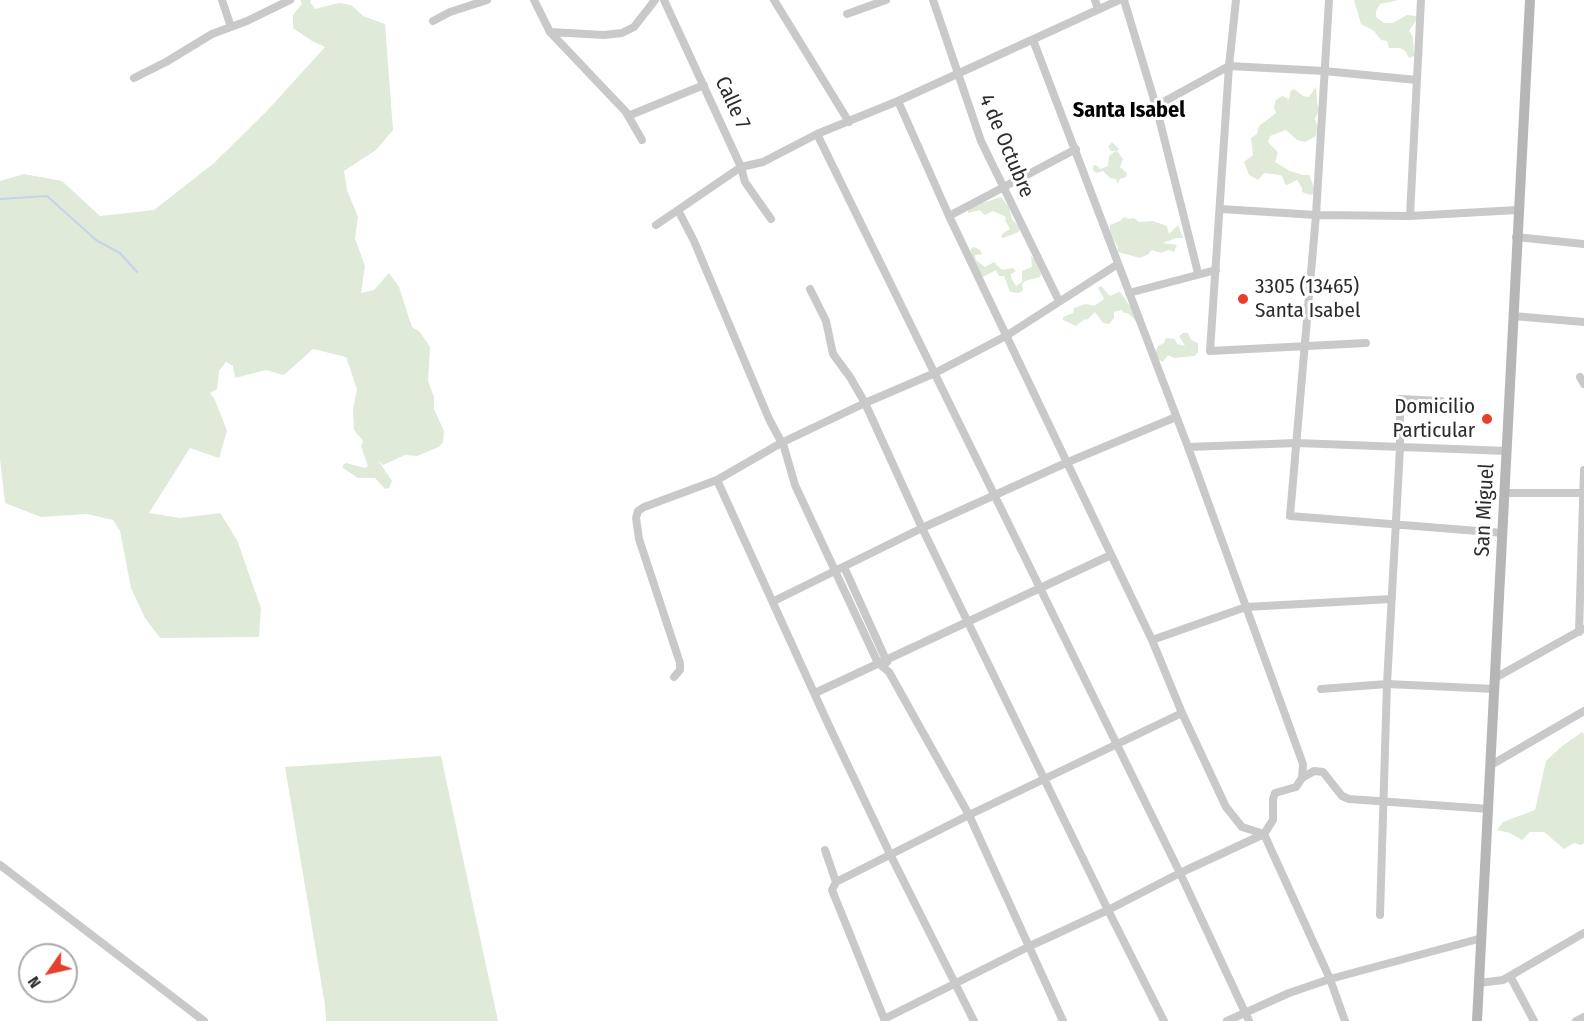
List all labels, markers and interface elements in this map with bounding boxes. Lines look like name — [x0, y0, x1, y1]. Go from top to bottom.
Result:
street label: Calle 7 — [709, 73, 755, 133]
street label: 4 de Octubre — [973, 90, 1039, 202]
district label: Santa Isabel — [1073, 98, 1185, 124]
place label: 3305 (13465) Santa Isabel — [1255, 274, 1360, 324]
marker: 3305 (13465) Santa Isabel — [1236, 292, 1250, 306]
place label: Domicilio Particular — [1392, 394, 1475, 444]
marker: Domicilio Particular — [1480, 412, 1494, 426]
street label: San Miguel — [1470, 463, 1500, 557]
north arrow — [18, 943, 78, 1003]
text: N — [24, 973, 45, 992]

